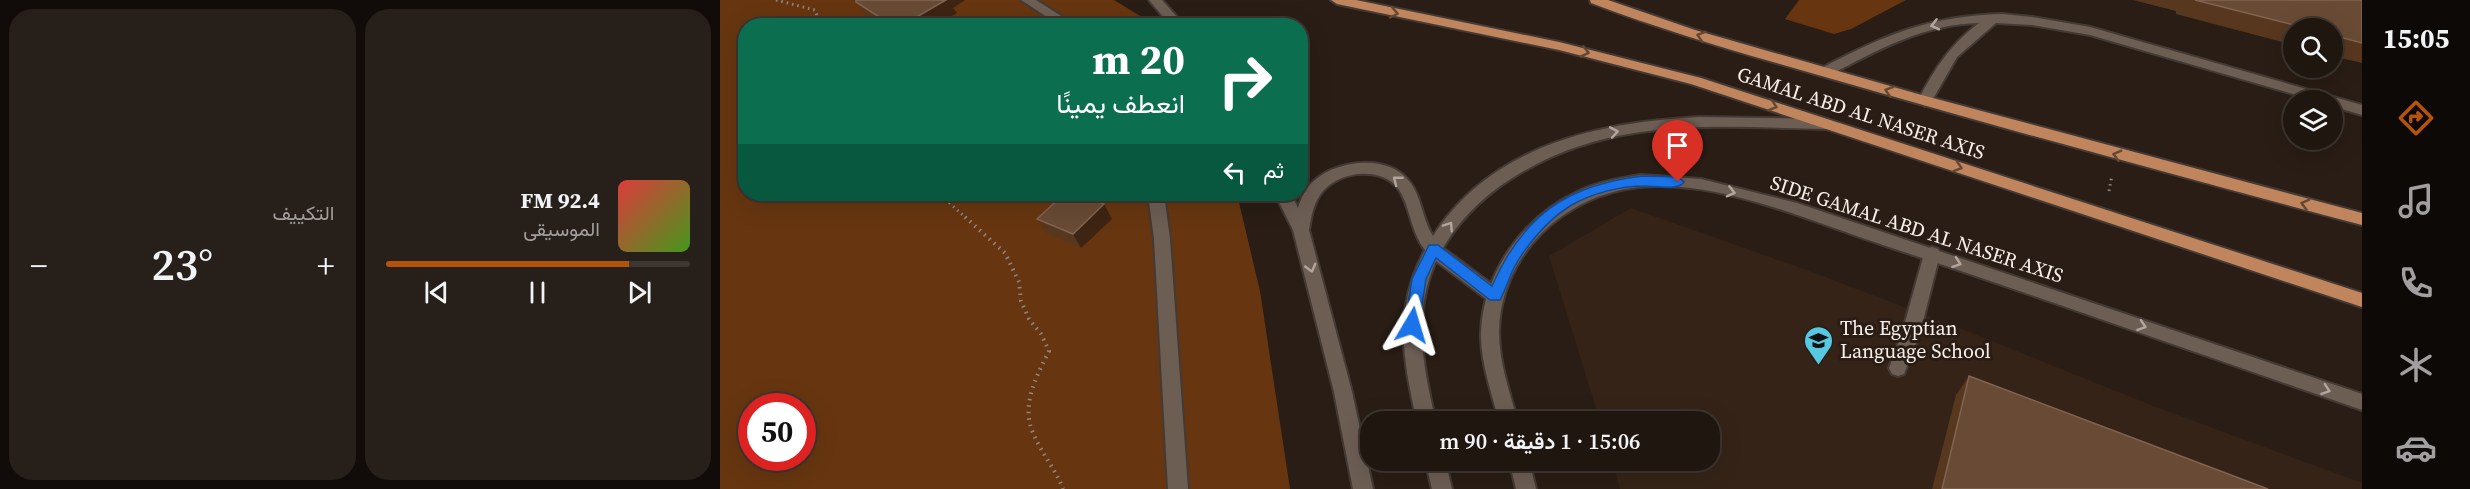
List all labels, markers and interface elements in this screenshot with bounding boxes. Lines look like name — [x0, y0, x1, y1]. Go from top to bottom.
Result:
one-way arrow — [1389, 6, 1399, 19]
one-way arrow — [1930, 18, 1941, 30]
map controls — [2283, 18, 2343, 150]
button: search — [2283, 18, 2343, 78]
text: 15:05 — [2383, 20, 2449, 57]
text: 20 m — [1092, 30, 1185, 88]
one-way arrow — [1696, 31, 1707, 43]
icon: right — [1206, 42, 1284, 120]
one-way arrow — [1580, 45, 1590, 58]
street label: GAMAL ABD AL NASER AXIS — [1734, 60, 1988, 166]
text: انعطف يمينًا — [1056, 85, 1185, 122]
one-way arrow — [1884, 86, 1895, 98]
button: layers — [2283, 90, 2343, 150]
icon: directions — [2395, 97, 2437, 139]
one-way arrow — [1767, 99, 1778, 112]
pin — [1652, 120, 1703, 182]
one-way arrow — [1608, 126, 1618, 139]
icon: arrive — [1661, 129, 1694, 162]
one-way arrow — [2112, 150, 2123, 162]
text: ثم — [1263, 155, 1284, 185]
icon: left — [1218, 156, 1251, 189]
one-way arrow — [1952, 160, 1963, 173]
street label: SIDE GAMAL ABD AL NASER AXIS — [1767, 168, 2067, 290]
one-way arrow — [1393, 177, 1404, 188]
icon: music — [2395, 180, 2437, 222]
text: 92.4 FM — [521, 185, 600, 215]
one-way arrow — [1726, 185, 1736, 198]
text: التكييف — [272, 199, 335, 227]
one-way arrow — [2301, 199, 2311, 212]
text: الموسيقى — [523, 215, 600, 243]
one-way arrow — [1441, 222, 1453, 232]
text: 23° — [151, 233, 213, 295]
text: − — [30, 243, 48, 288]
text: + — [317, 243, 335, 288]
one-way arrow — [1951, 256, 1962, 268]
one-way arrow — [1304, 262, 1316, 273]
icon: phone — [2395, 262, 2437, 304]
icon: previous — [420, 276, 453, 309]
icon: pause — [521, 276, 554, 309]
icon: next — [623, 276, 656, 309]
position arrow — [1380, 293, 1444, 357]
place label: The Egyptian Language School — [1840, 314, 1991, 365]
one-way arrow — [2136, 319, 2147, 332]
school or university icon: The Egyptian Language School — [1803, 324, 1835, 366]
icon: climate — [2395, 344, 2437, 386]
one-way arrow — [2320, 382, 2331, 395]
speed limit sign: 50 — [738, 393, 816, 471]
text: 15:06 · 1 دقيقة · 90 m — [1439, 426, 1641, 456]
icon: car — [2395, 427, 2437, 469]

